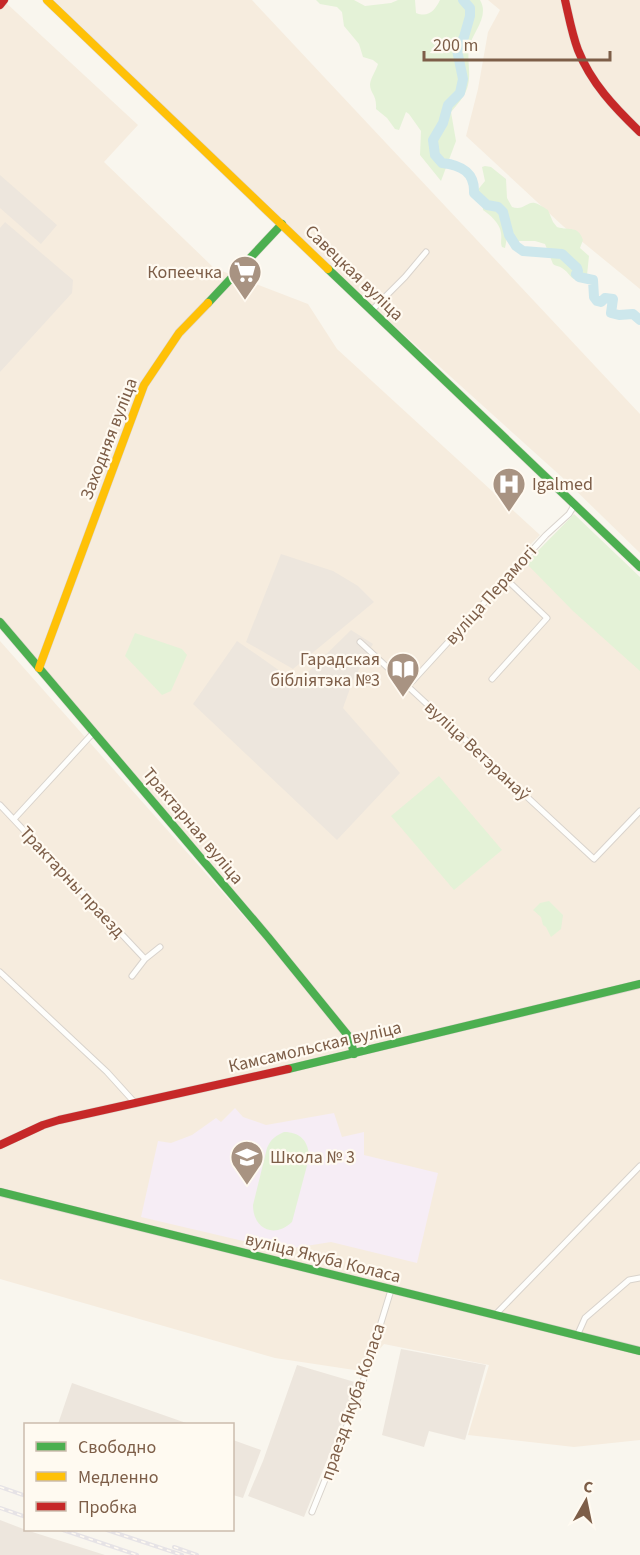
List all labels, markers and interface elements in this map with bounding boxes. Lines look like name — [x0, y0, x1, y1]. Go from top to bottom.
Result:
scale bar — [424, 24, 610, 62]
text: 200 m — [433, 33, 478, 58]
street label: Савецкая вуліца — [299, 219, 409, 327]
supermarket icon: Копеечка — [227, 254, 263, 301]
place label: Копеечка — [147, 260, 222, 285]
street label: Заходняя вуліца — [74, 374, 144, 504]
hospital icon: Igalmed — [491, 466, 527, 513]
place label: Igalmed — [532, 472, 593, 497]
street label: вуліца Перамогі — [439, 540, 543, 650]
place label: Гарадская бібліятэка №3 — [270, 647, 380, 693]
library icon: Гарадская бібліятэка №3 — [385, 651, 421, 698]
street label: вуліца Ветэранаў — [419, 695, 536, 807]
street label: Трактарная вуліца — [137, 762, 249, 890]
street label: Трактарны праезд — [14, 821, 131, 944]
street label: Камсамольская вуліца — [226, 1015, 404, 1079]
school or university icon: Школа № 3 — [229, 1139, 265, 1186]
place label: Школа № 3 — [270, 1145, 355, 1170]
street label: вуліца Якуба Коласа — [242, 1227, 404, 1289]
street label: праезд Якуба Коласа — [314, 1320, 392, 1484]
legend — [24, 1423, 234, 1531]
text: Свободно — [78, 1435, 156, 1460]
text: Медленно — [78, 1465, 158, 1490]
north arrow — [556, 1471, 616, 1531]
text: С — [582, 1476, 595, 1499]
text: Пробка — [78, 1495, 137, 1520]

